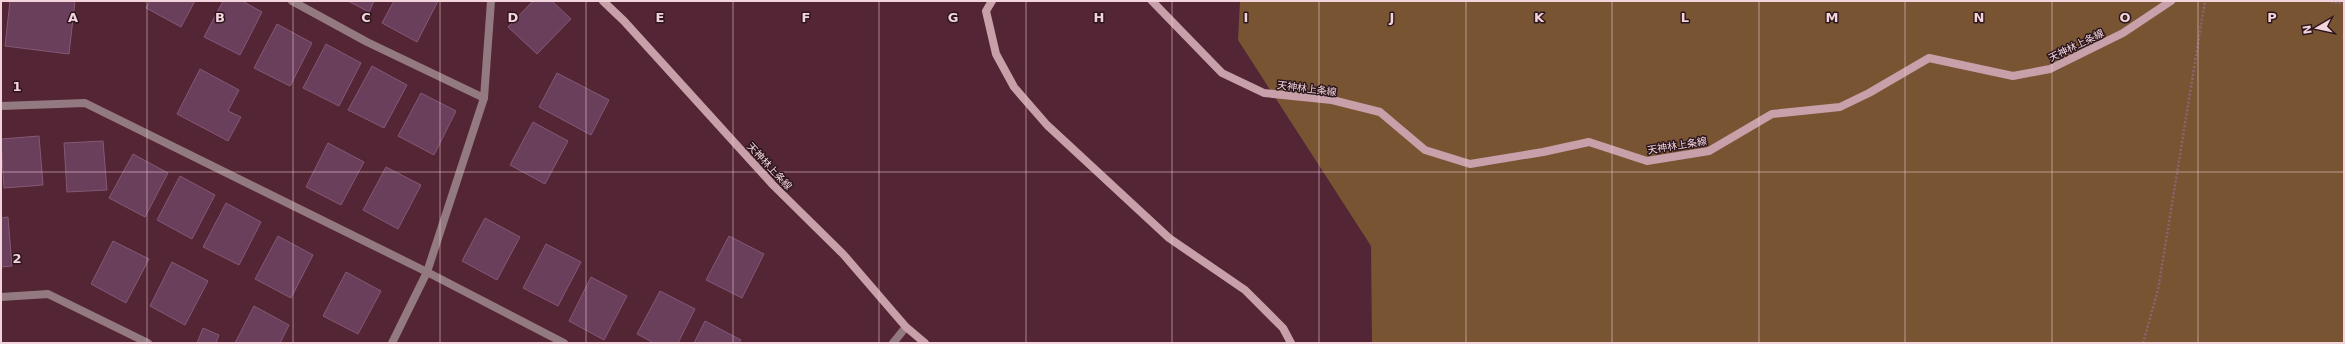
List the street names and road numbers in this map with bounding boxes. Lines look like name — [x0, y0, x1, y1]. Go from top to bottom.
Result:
street label: 天神林上条線 — [2047, 27, 2106, 64]
street label: 天神林上条線 — [1276, 79, 1337, 98]
street label: 天神林上条線 — [1647, 135, 1708, 156]
street label: 天神林上条線 — [745, 141, 794, 192]

